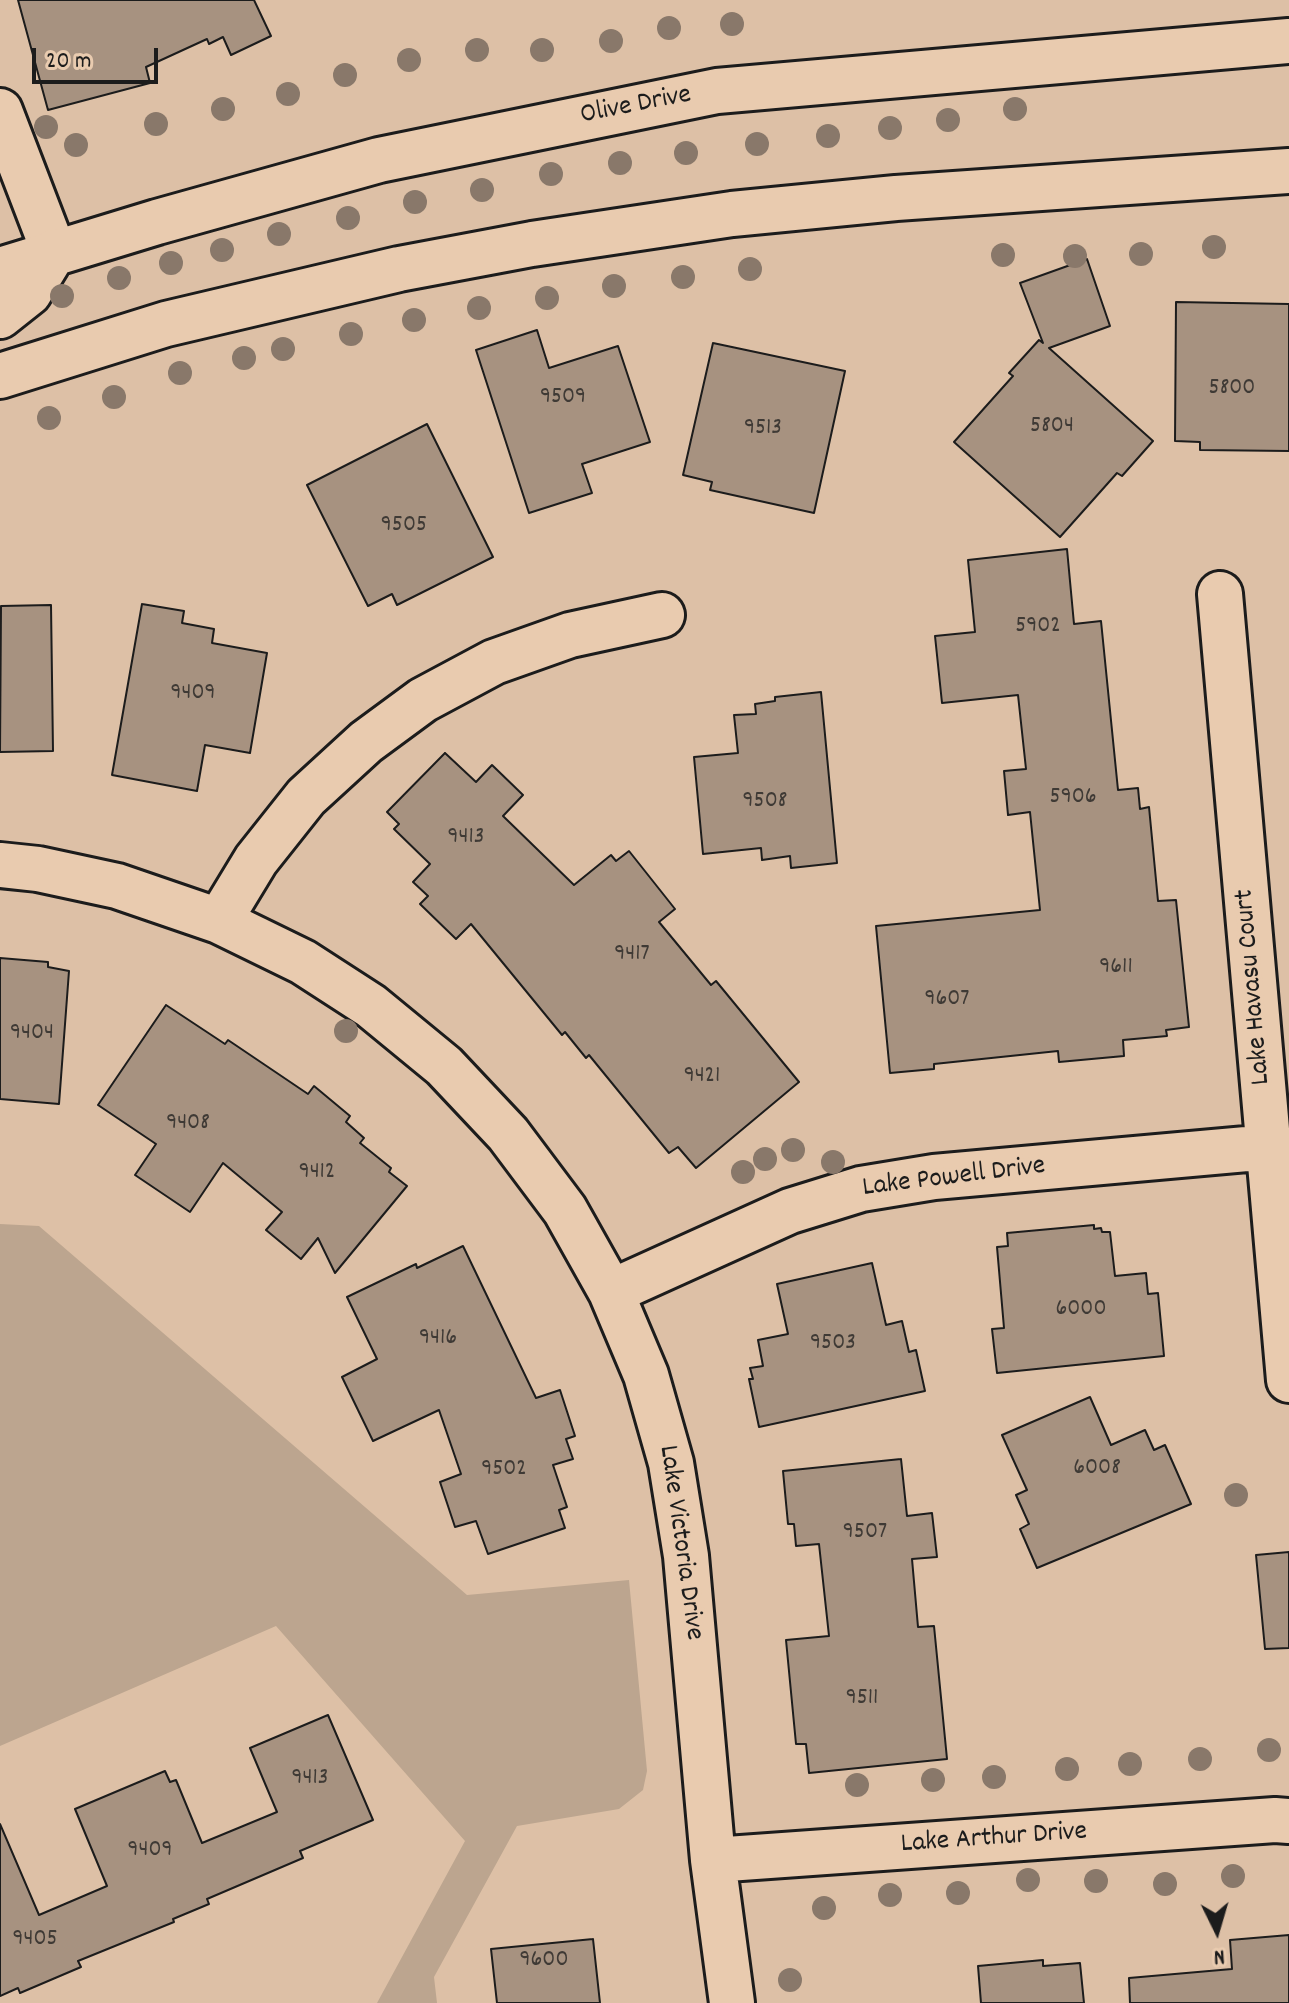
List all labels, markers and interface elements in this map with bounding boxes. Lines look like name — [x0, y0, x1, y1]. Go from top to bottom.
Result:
scale bar — [36, 32, 162, 82]
text: 20 m — [46, 45, 92, 79]
street label: Olive Drive — [578, 80, 694, 134]
house number: 5800 — [1209, 376, 1255, 404]
house number: 9509 — [540, 385, 586, 413]
house number: 5804 — [1030, 414, 1074, 442]
house number: 9513 — [744, 416, 782, 444]
house number: 9505 — [381, 513, 427, 541]
house number: 5902 — [1015, 614, 1061, 642]
house number: 9409 — [170, 681, 216, 709]
house number: 5906 — [1050, 785, 1096, 813]
house number: 9508 — [743, 789, 787, 817]
house number: 9413 — [448, 825, 484, 853]
street label: Lake Havasu Court — [1230, 888, 1280, 1086]
house number: 9417 — [614, 942, 650, 970]
house number: 9611 — [1099, 955, 1133, 983]
house number: 9607 — [924, 987, 970, 1015]
house number: 9404 — [10, 1021, 54, 1049]
house number: 9421 — [684, 1064, 720, 1092]
house number: 9408 — [166, 1111, 210, 1139]
street label: Lake Powell Drive — [861, 1151, 1047, 1207]
house number: 9412 — [299, 1160, 335, 1188]
house number: 6000 — [1056, 1297, 1106, 1325]
house number: 9416 — [419, 1326, 457, 1354]
house number: 9503 — [810, 1331, 856, 1359]
street label: Lake Victoria Drive — [649, 1443, 709, 1643]
house number: 6008 — [1073, 1456, 1121, 1484]
house number: 9502 — [481, 1457, 527, 1485]
house number: 9507 — [843, 1520, 887, 1548]
house number: 9511 — [846, 1686, 878, 1714]
house number: 9413 — [292, 1766, 328, 1794]
street label: Lake Arthur Drive — [900, 1817, 1088, 1863]
house number: 9409 — [127, 1838, 173, 1866]
north arrow — [1177, 1891, 1257, 1971]
house number: 9405 — [12, 1927, 58, 1955]
text: N — [1212, 1939, 1226, 1971]
house number: 9600 — [520, 1948, 568, 1976]

